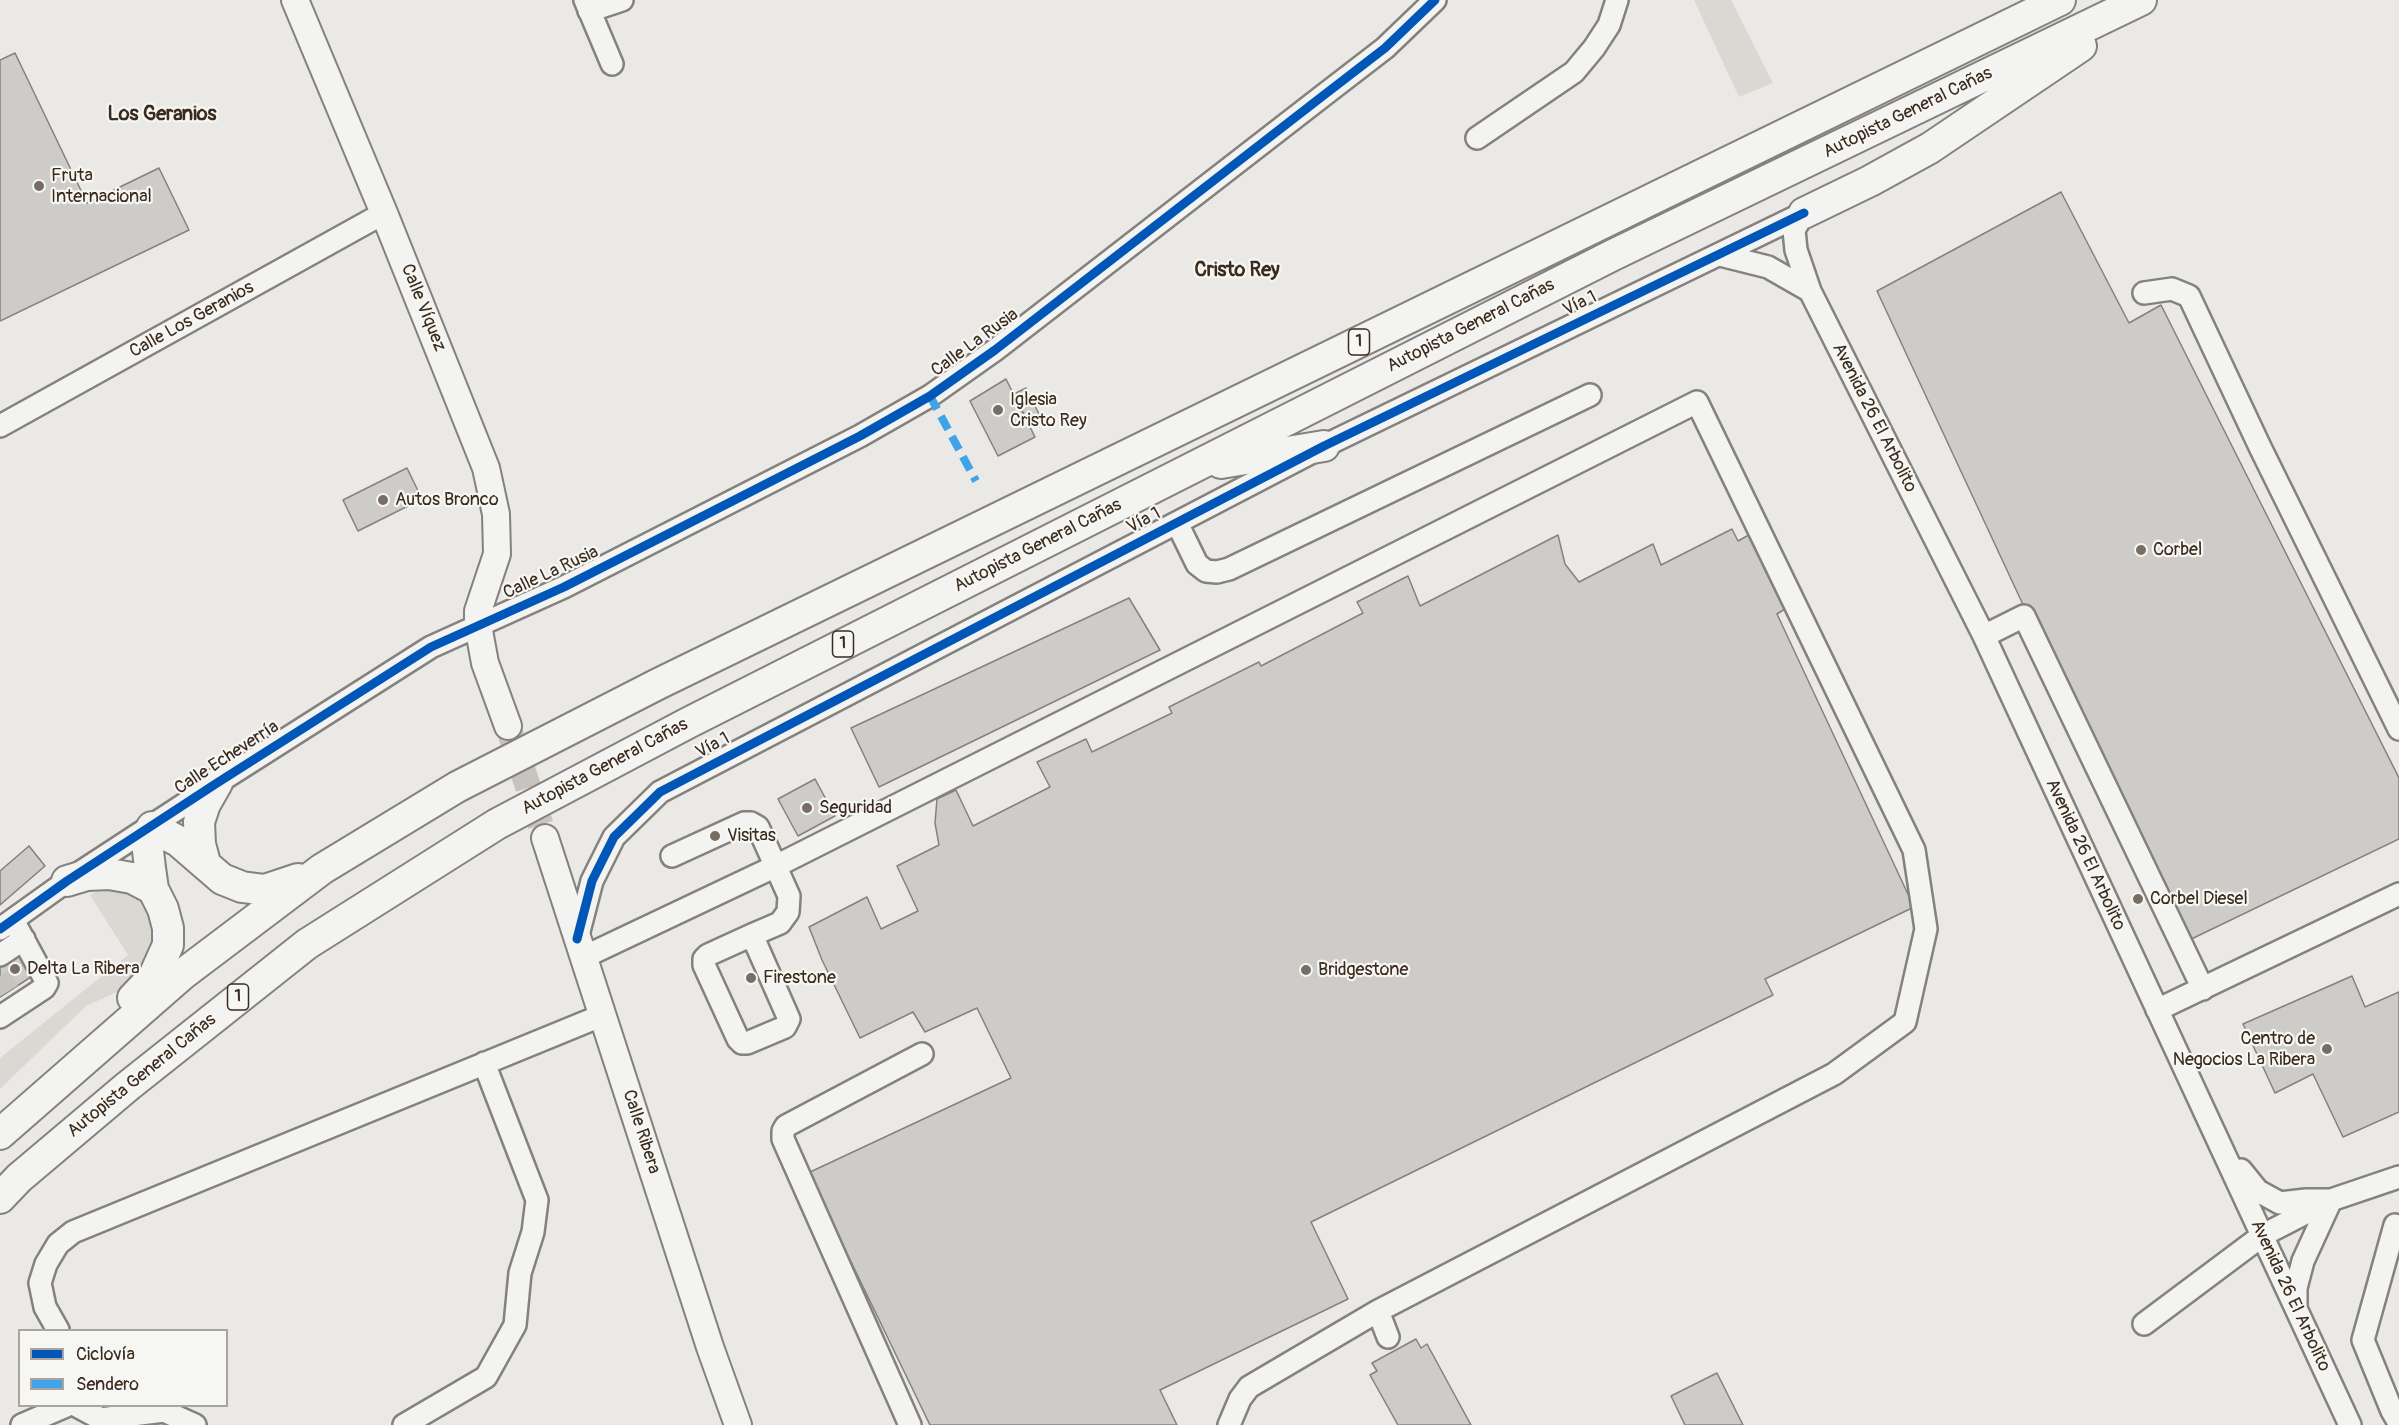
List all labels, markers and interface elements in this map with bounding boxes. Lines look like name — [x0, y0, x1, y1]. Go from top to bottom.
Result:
street label: Autopista General Cañas — [1820, 63, 1996, 163]
district label: Los Geranios — [108, 103, 216, 127]
place label: Fruta Internacional — [51, 165, 152, 207]
marker: Fruta Internacional — [32, 179, 46, 193]
district label: Cristo Rey — [1194, 259, 1280, 283]
street label: Calle Víquez — [396, 261, 450, 355]
street label: Autopista General Cañas — [1384, 274, 1558, 378]
street label: Calle Los Geranios — [126, 277, 258, 363]
street label: Vía 1 — [1559, 287, 1601, 321]
street label: Calle La Rusia — [927, 304, 1023, 382]
road number: 1 — [1348, 329, 1370, 355]
street label: Avenida 26 El Arbolito — [1827, 340, 1921, 496]
place label: Iglesia Cristo Rey — [1010, 389, 1087, 432]
marker: Iglesia Cristo Rey — [991, 403, 1005, 417]
place label: Autos Bronco — [395, 489, 499, 511]
marker: Autos Bronco — [376, 493, 390, 507]
street label: Autopista General Cañas — [951, 494, 1125, 598]
street label: Vía 1 — [1123, 503, 1165, 539]
place label: Corbel — [2153, 539, 2202, 561]
street label: Calle La Rusia — [500, 542, 602, 604]
marker: Corbel — [2134, 543, 2148, 557]
road number: 1 — [832, 631, 854, 657]
street label: Autopista General Cañas — [518, 714, 692, 820]
street label: Calle Echeverría — [171, 716, 283, 800]
street label: Vía 1 — [692, 728, 734, 764]
street label: Avenida 26 El Arbolito — [2040, 776, 2130, 934]
place label: Seguridad — [819, 797, 892, 819]
marker: Seguridad — [800, 801, 814, 815]
place label: Visitas — [727, 825, 776, 847]
marker: Visitas — [708, 829, 722, 843]
place label: Corbel Diesel — [2150, 888, 2248, 910]
marker: Corbel Diesel — [2131, 892, 2145, 906]
place label: Delta La Ribera — [27, 958, 140, 980]
place label: Bridgestone — [1318, 959, 1408, 981]
marker: Delta La Ribera — [8, 962, 22, 976]
marker: Bridgestone — [1299, 963, 1313, 977]
place label: Firestone — [763, 967, 836, 989]
marker: Firestone — [744, 971, 758, 985]
road number: 1 — [228, 984, 248, 1010]
street label: Autopista General Cañas — [63, 1009, 221, 1143]
place label: Centro de Negocios La Ribera — [2173, 1028, 2315, 1070]
marker: Centro de Negocios La Ribera — [2320, 1042, 2334, 1056]
street label: Calle Ribera — [617, 1087, 665, 1177]
street label: Avenida 26 El Arbolito — [2245, 1217, 2335, 1375]
legend — [18, 1329, 228, 1407]
text: Ciclovía — [76, 1343, 135, 1366]
text: Sendero — [76, 1373, 139, 1396]

